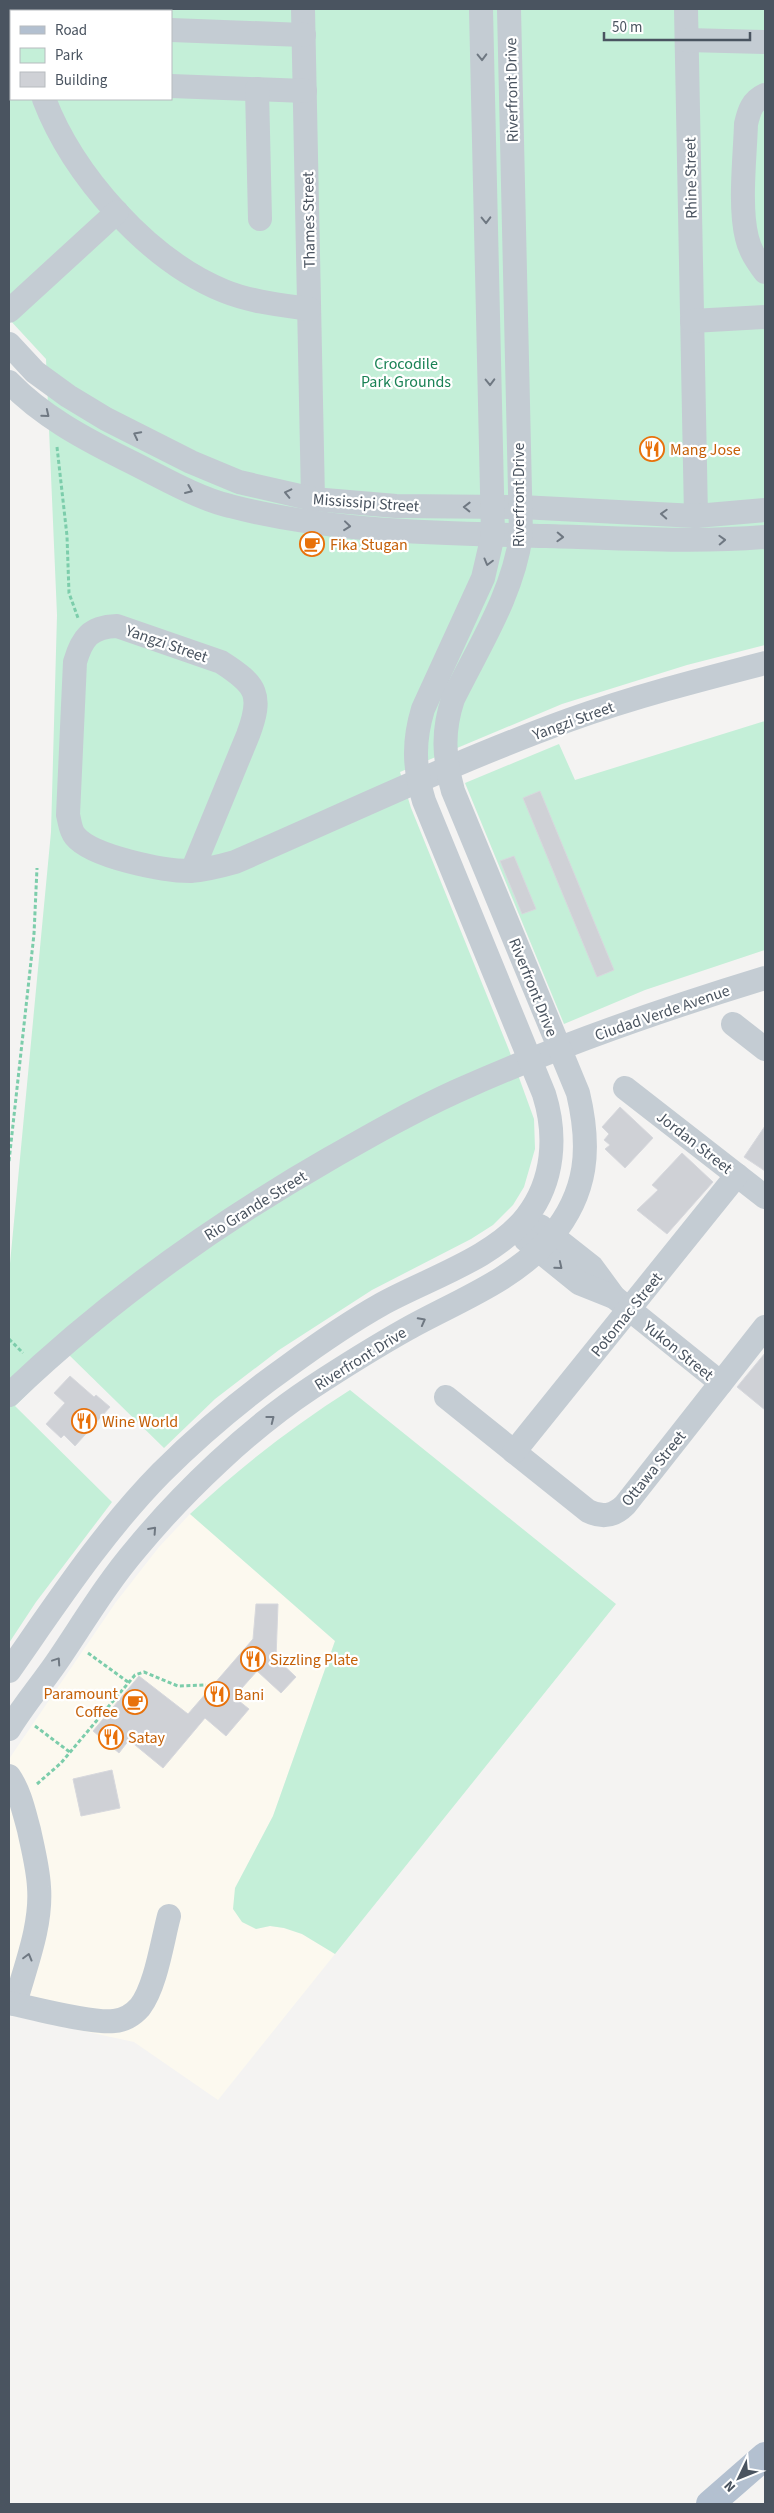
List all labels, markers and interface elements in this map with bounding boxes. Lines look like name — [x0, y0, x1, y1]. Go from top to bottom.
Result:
legend — [10, 10, 172, 100]
scale bar — [604, 10, 750, 42]
text: 50 m — [612, 17, 642, 38]
text: Road — [55, 20, 87, 41]
street label: Riverfront Drive — [500, 37, 524, 143]
text: Park — [55, 45, 84, 66]
one-way arrow — [477, 54, 487, 62]
text: Building — [55, 70, 108, 91]
street label: Rhine Street — [679, 136, 703, 219]
street label: Thames Street — [297, 171, 321, 268]
one-way arrow — [481, 216, 491, 224]
park label: Crocodile Park Grounds — [361, 353, 451, 393]
one-way arrow — [485, 379, 495, 387]
one-way arrow — [40, 409, 49, 417]
one-way arrow — [133, 430, 142, 441]
restaurant icon: Mang Jose — [639, 436, 665, 462]
place label: Mang Jose — [670, 439, 741, 461]
street label: Riverfront Drive — [508, 443, 530, 547]
one-way arrow — [184, 483, 193, 494]
one-way arrow — [283, 488, 292, 499]
street label: Mississipi Street — [312, 488, 420, 518]
one-way arrow — [463, 502, 470, 512]
one-way arrow — [660, 509, 668, 520]
one-way arrow — [343, 520, 351, 531]
cafe icon: Fika Stugan — [299, 531, 325, 557]
one-way arrow — [556, 531, 564, 542]
place label: Fika Stugan — [330, 534, 408, 556]
one-way arrow — [718, 535, 726, 545]
one-way arrow — [483, 557, 494, 566]
street label: Yangzi Street — [122, 619, 211, 668]
street label: Yangzi Street — [529, 696, 618, 746]
street label: Riverfront Drive — [503, 935, 563, 1040]
street label: Ciudad Verde Avenue — [592, 979, 733, 1046]
street label: Jordan Street — [652, 1106, 737, 1180]
street label: Rio Grande Street — [200, 1165, 311, 1246]
one-way arrow — [553, 1261, 562, 1269]
street label: Potomac Street — [586, 1267, 668, 1362]
street label: Yukon Street — [638, 1315, 718, 1386]
one-way arrow — [416, 1317, 425, 1327]
street label: Riverfront Drive — [310, 1322, 411, 1396]
restaurant icon: Wine World — [71, 1408, 97, 1434]
place label: Wine World — [102, 1411, 178, 1433]
one-way arrow — [265, 1416, 275, 1425]
street label: Ottawa Street — [616, 1426, 691, 1511]
one-way arrow — [147, 1526, 156, 1535]
restaurant icon: Sizzling Plate — [240, 1646, 266, 1672]
place label: Sizzling Plate — [270, 1649, 358, 1671]
one-way arrow — [51, 1657, 60, 1667]
restaurant icon: Bani — [204, 1681, 230, 1707]
place label: Paramount Coffee — [44, 1683, 119, 1723]
place label: Bani — [234, 1684, 264, 1706]
cafe icon: Paramount Coffee — [122, 1689, 148, 1715]
restaurant icon: Satay — [98, 1724, 124, 1750]
place label: Satay — [128, 1727, 166, 1749]
one-way arrow — [22, 1953, 33, 1962]
north arrow — [714, 2453, 764, 2503]
text: N — [720, 2476, 741, 2496]

